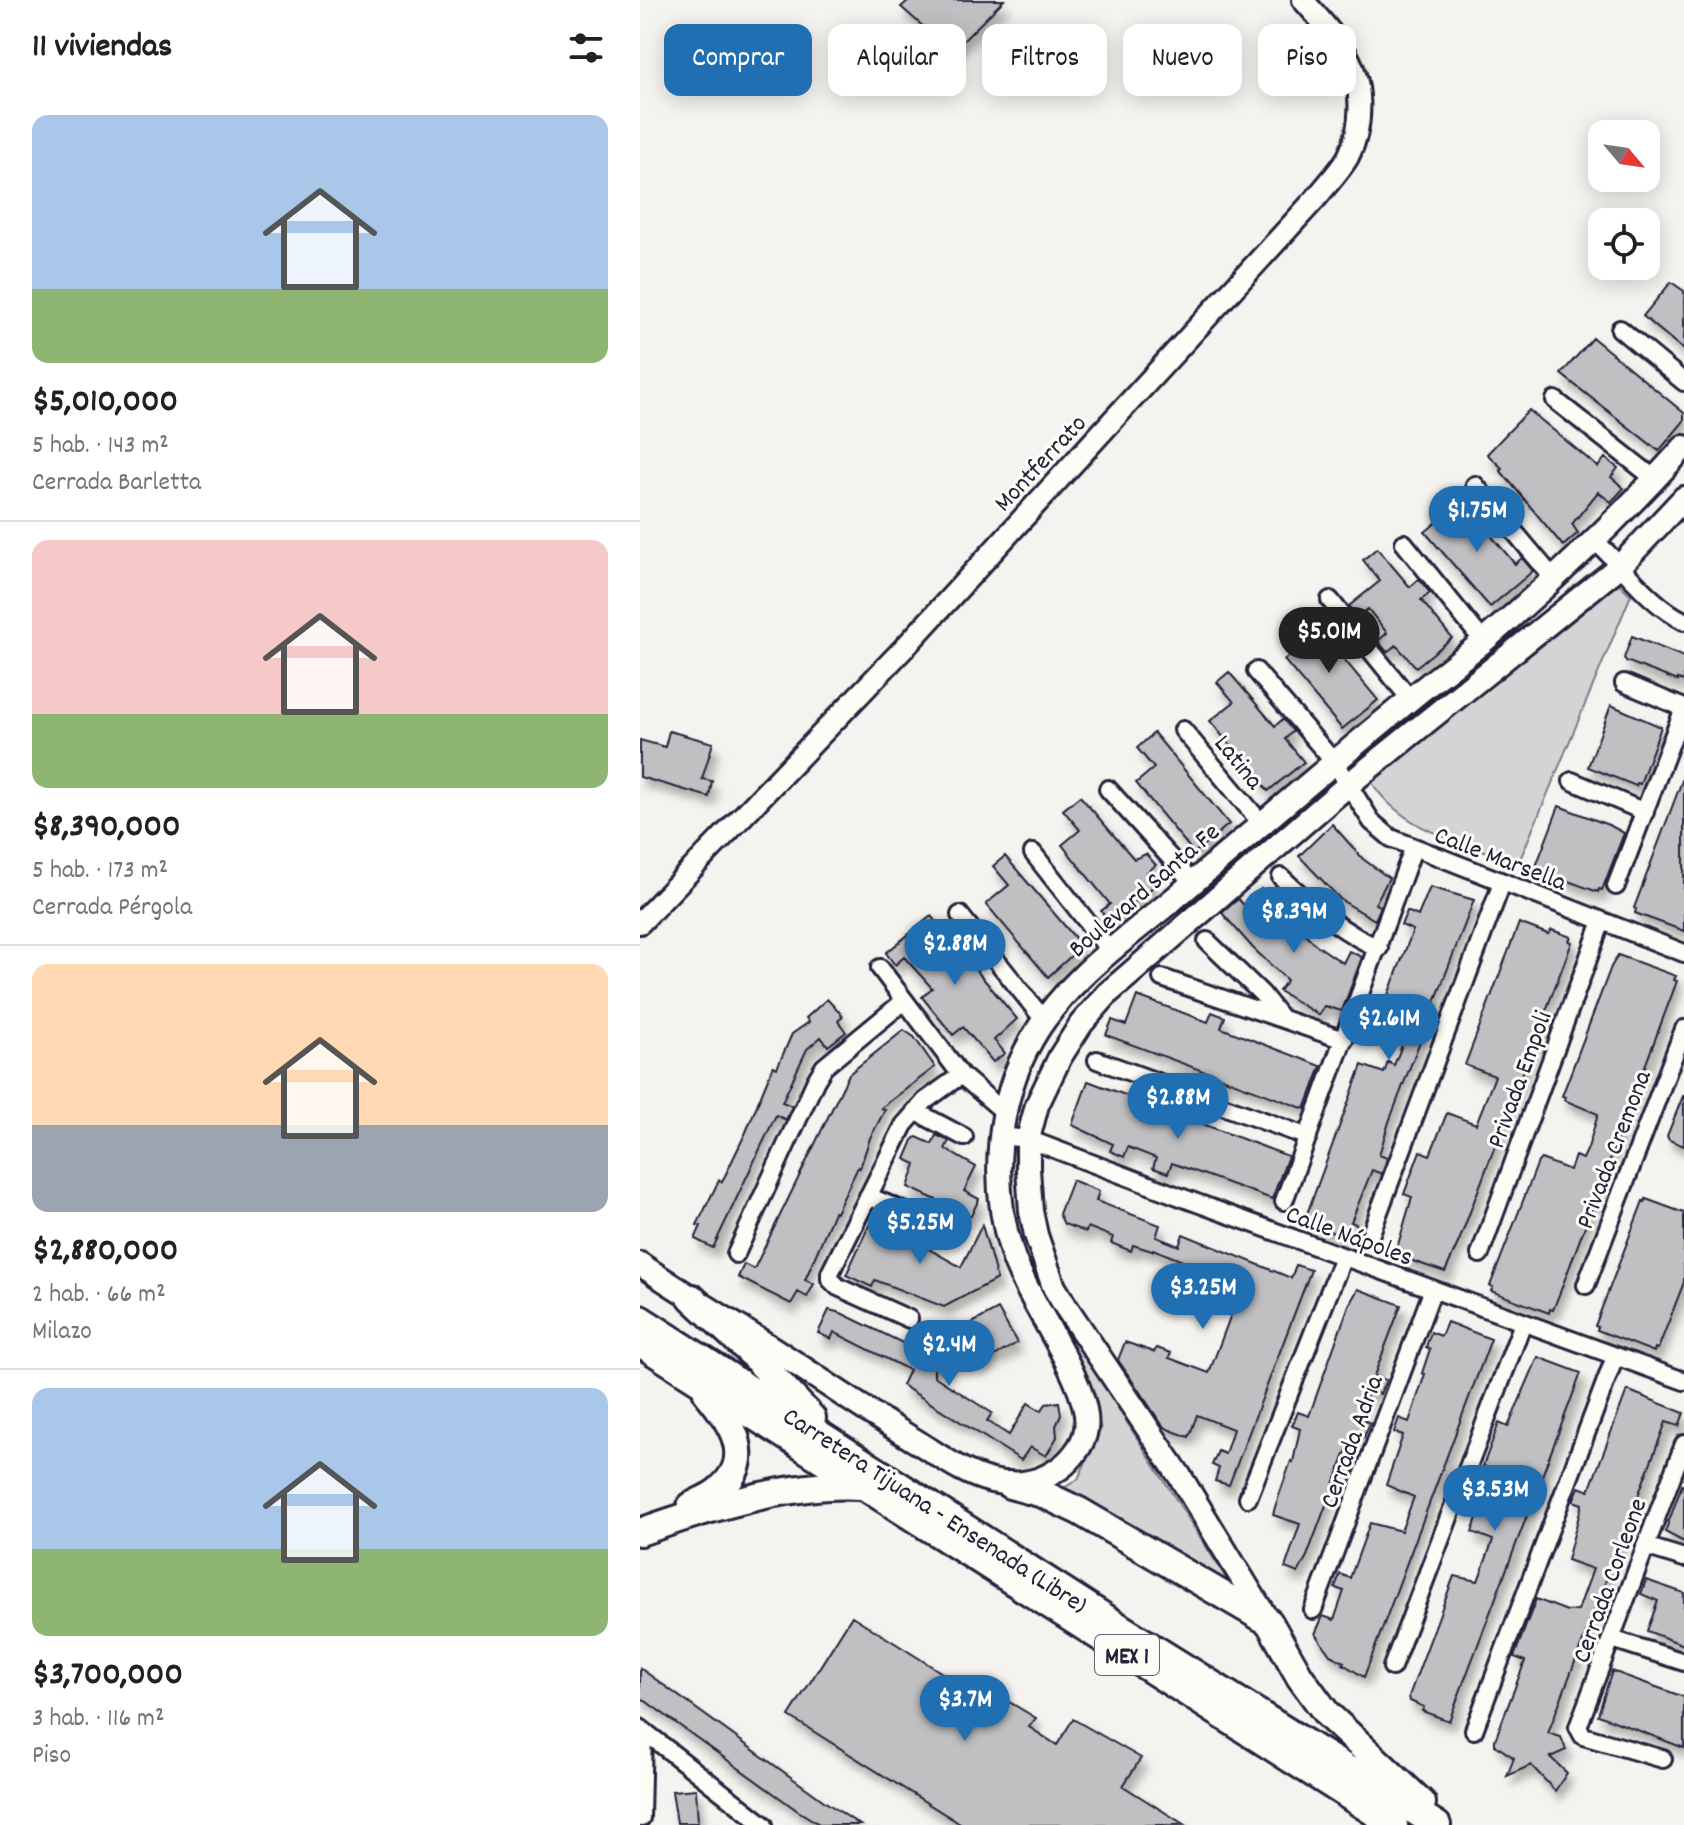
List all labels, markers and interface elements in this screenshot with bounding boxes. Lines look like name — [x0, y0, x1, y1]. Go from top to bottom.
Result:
text: 11 viviendas — [32, 24, 172, 73]
chip: Comprar — [664, 24, 812, 96]
chip: Alquilar — [828, 24, 966, 96]
chip: Filtros — [982, 24, 1107, 96]
chip: Nuevo — [1123, 24, 1242, 96]
chip: Piso — [1258, 24, 1356, 96]
icon: filters — [564, 26, 608, 70]
north arrow — [1588, 120, 1660, 192]
map controls — [1588, 120, 1660, 280]
icon: home — [248, 167, 392, 311]
button: locate — [1588, 208, 1660, 280]
text: $5,010,000 — [32, 379, 178, 428]
street label: Montferrato — [987, 407, 1097, 521]
text: 5 hab. · 143 m² — [32, 428, 169, 465]
text: Cerrada Barletta — [32, 465, 201, 502]
pin: $1.75M — [1412, 486, 1542, 554]
text: $1.75M — [1447, 493, 1507, 530]
icon: home — [248, 592, 392, 736]
pin: $5.01M — [1264, 607, 1394, 675]
text: $5.01M — [1297, 614, 1361, 651]
street label: Latina — [1204, 728, 1271, 799]
text: $8,390,000 — [32, 804, 181, 853]
street label: Boulevard Santa Fe — [1061, 815, 1229, 968]
street label: Calle Marsella — [1428, 818, 1572, 903]
text: 5 hab. · 173 m² — [32, 853, 168, 890]
pin: $8.39M — [1229, 887, 1359, 955]
text: Cerrada Pérgola — [32, 890, 192, 927]
text: $8.39M — [1261, 894, 1327, 931]
pin: $2.88M — [890, 919, 1020, 987]
text: $2.88M — [923, 926, 987, 963]
pin: $2.61M — [1324, 994, 1454, 1062]
text: $2.61M — [1358, 1001, 1420, 1038]
street label: Privada Empoli — [1479, 1006, 1563, 1154]
icon: home — [248, 1016, 392, 1160]
street label: Privada Cremona — [1568, 1065, 1663, 1235]
pin: $2.88M — [1113, 1073, 1243, 1141]
text: $2.88M — [1146, 1080, 1210, 1117]
street label: Calle Nápoles — [1280, 1197, 1418, 1277]
pin: $5.25M — [855, 1198, 985, 1266]
text: $5.25M — [886, 1205, 954, 1242]
text: $2,880,000 — [32, 1228, 178, 1277]
pin: $3.25M — [1138, 1263, 1268, 1331]
text: $3.25M — [1169, 1270, 1237, 1307]
text: 2 hab. · 66 m² — [32, 1277, 166, 1314]
text: Milazo — [32, 1314, 92, 1351]
pin: $2.4M — [893, 1320, 1005, 1388]
text: $2.4M — [922, 1327, 976, 1364]
street label: Cerrada Adria — [1312, 1370, 1395, 1514]
street label: Carretera Tijuana - Ensenada (Libre) — [775, 1399, 1094, 1625]
icon: home — [248, 1440, 392, 1584]
pin: $3.53M — [1430, 1465, 1560, 1533]
text: $3.53M — [1461, 1472, 1529, 1509]
street label: Cerrada Corleone — [1564, 1494, 1658, 1669]
road number: MEX 1 — [1095, 1635, 1159, 1675]
text: $3,700,000 — [32, 1652, 183, 1701]
pin: $3.7M — [909, 1675, 1021, 1743]
text: $3.7M — [938, 1682, 992, 1719]
text: 3 hab. · 116 m² — [32, 1701, 164, 1738]
text: Piso — [32, 1738, 71, 1775]

